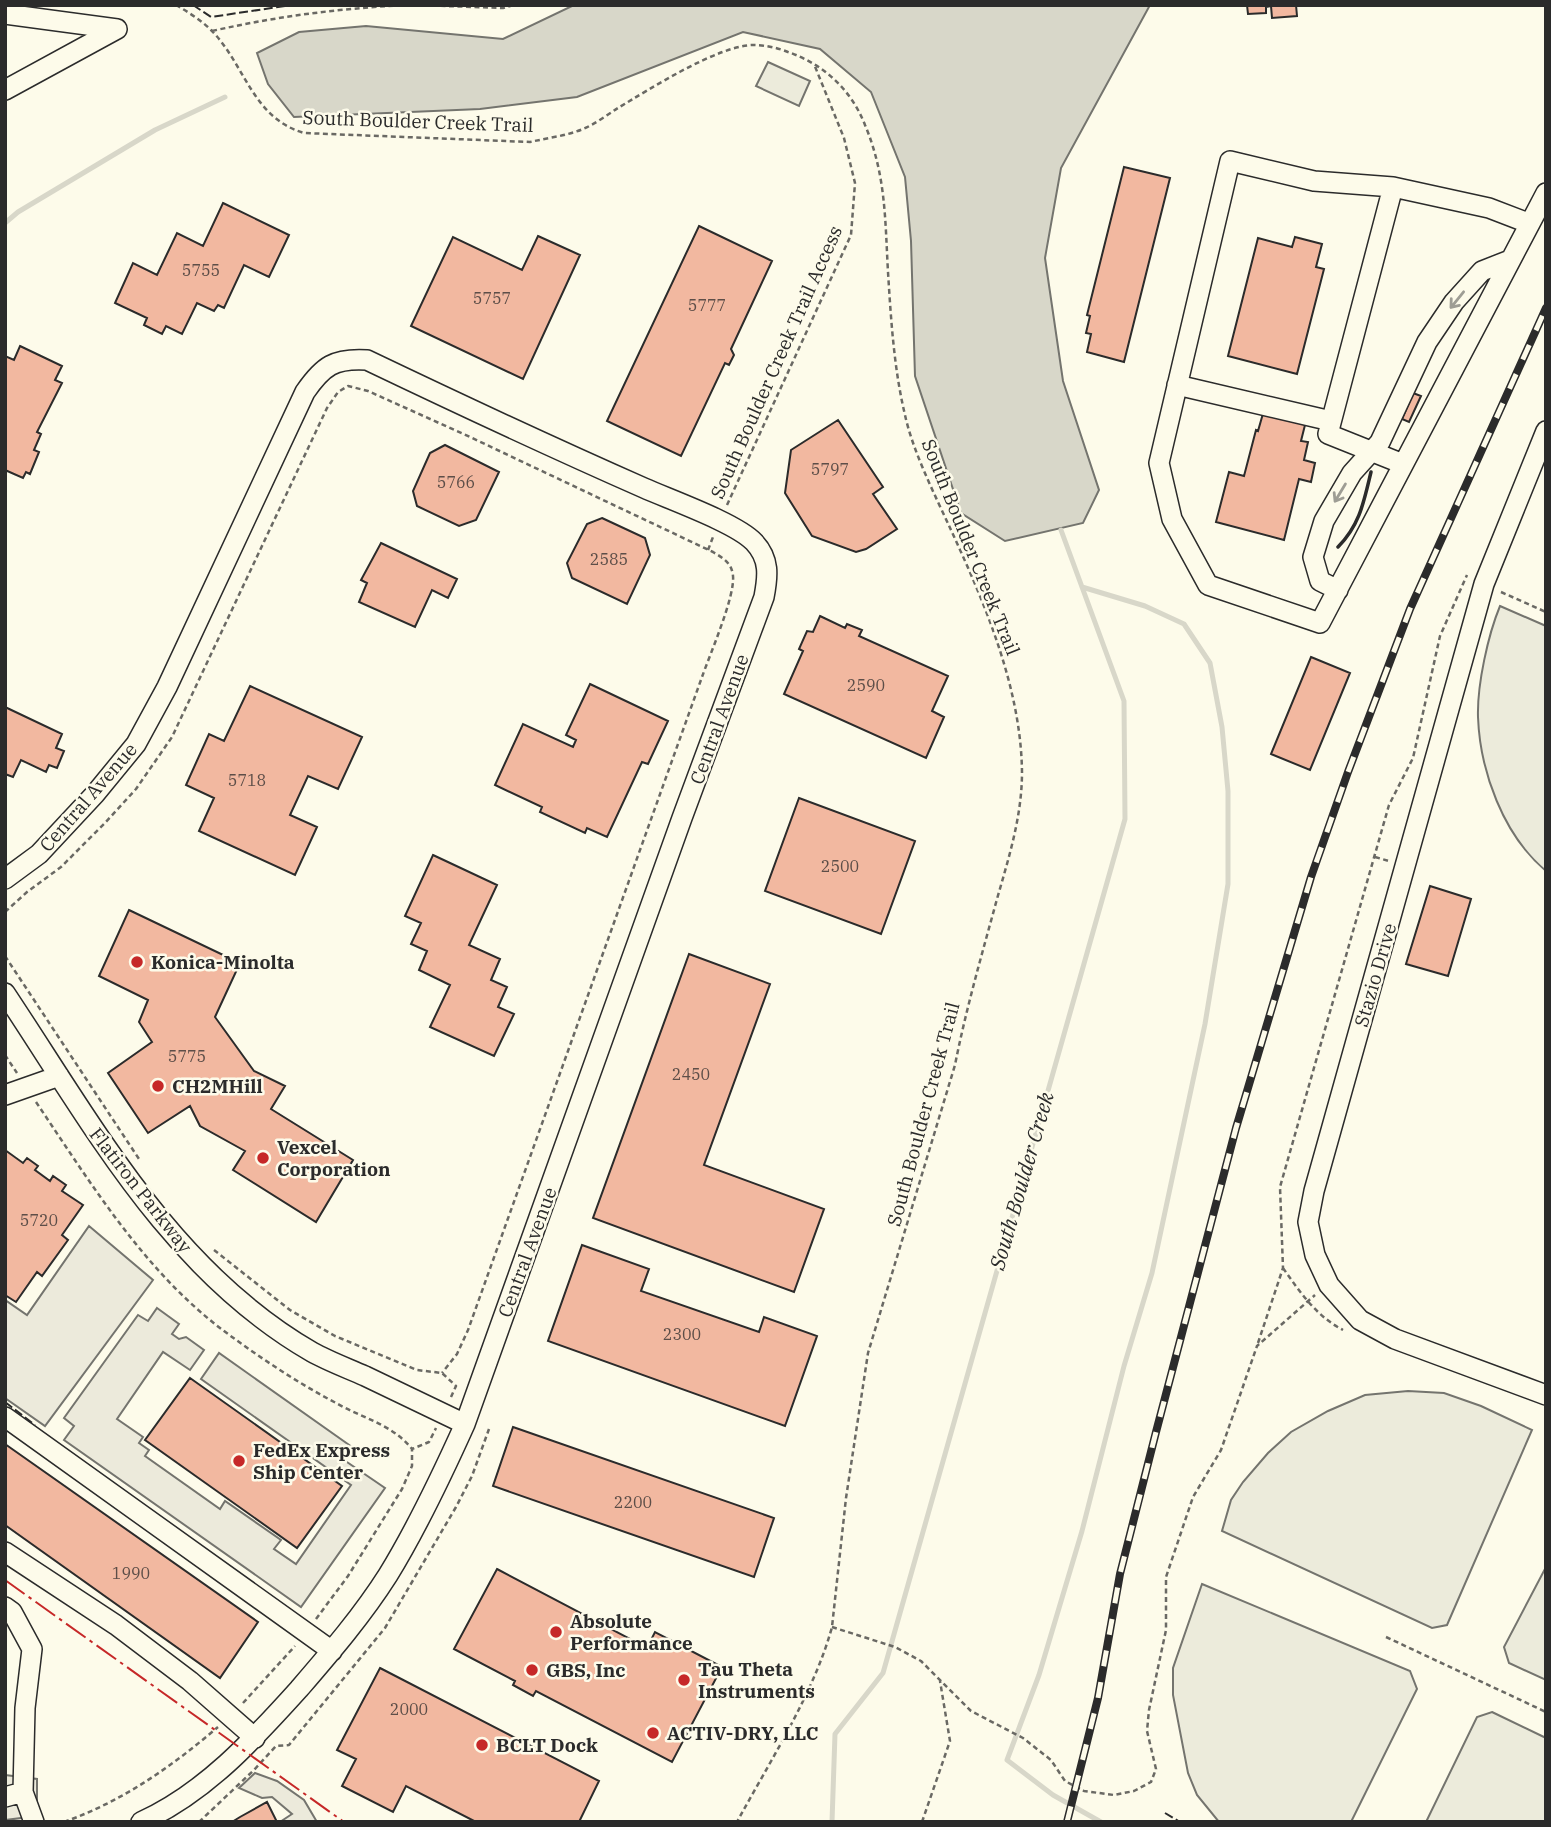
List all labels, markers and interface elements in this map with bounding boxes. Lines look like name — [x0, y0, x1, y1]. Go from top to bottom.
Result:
street label: South Boulder Creek Trail — [302, 105, 534, 137]
street label: South Boulder Creek Trail Access — [705, 222, 847, 502]
house number: 5755 — [182, 260, 220, 280]
house number: 5757 — [473, 288, 511, 308]
one-way arrow — [1449, 290, 1465, 308]
house number: 5777 — [688, 295, 726, 315]
street label: South Boulder Creek Trail — [917, 435, 1026, 659]
house number: 5797 — [811, 459, 849, 479]
house number: 5766 — [437, 472, 475, 492]
one-way arrow — [1333, 482, 1347, 502]
house number: 2585 — [590, 549, 628, 569]
street label: Central Avenue — [684, 651, 754, 787]
house number: 2590 — [847, 675, 885, 695]
street label: Central Avenue — [34, 737, 142, 857]
house number: 5718 — [228, 770, 266, 790]
house number: 2500 — [821, 856, 859, 876]
street label: Stazio Drive — [1349, 920, 1401, 1030]
place label: Konica-Minolta — [151, 950, 295, 974]
marker: Konica-Minolta — [129, 954, 145, 970]
street label: South Boulder Creek Trail — [882, 999, 965, 1229]
house number: 5775 — [168, 1046, 206, 1066]
house number: 2450 — [672, 1064, 710, 1084]
place label: CH2MHill — [172, 1074, 263, 1098]
marker: CH2MHill — [150, 1078, 166, 1094]
water label: South Boulder Creek — [982, 1088, 1060, 1274]
street label: Flatiron Parkway — [85, 1122, 198, 1258]
place label: Vexcel Corporation — [277, 1135, 391, 1181]
marker: Vexcel Corporation — [255, 1150, 271, 1166]
street label: Central Avenue — [492, 1184, 562, 1320]
house number: 5720 — [20, 1210, 58, 1230]
house number: 2300 — [663, 1324, 701, 1344]
place label: FedEx Express Ship Center — [253, 1438, 390, 1484]
marker: FedEx Express Ship Center — [231, 1453, 247, 1469]
house number: 2200 — [614, 1492, 652, 1512]
house number: 1990 — [112, 1563, 150, 1583]
place label: Absolute Performance — [570, 1609, 693, 1655]
marker: Absolute Performance — [548, 1624, 564, 1640]
place label: Tau Theta Instruments — [698, 1657, 815, 1703]
place label: GBS, Inc — [546, 1658, 626, 1682]
marker: GBS, Inc — [524, 1662, 540, 1678]
marker: Tau Theta Instruments — [676, 1672, 692, 1688]
house number: 2000 — [390, 1699, 428, 1719]
place label: ACTIV-DRY, LLC — [667, 1721, 818, 1745]
marker: ACTIV-DRY, LLC — [645, 1725, 661, 1741]
place label: BCLT Dock — [496, 1733, 598, 1757]
marker: BCLT Dock — [474, 1737, 490, 1753]

